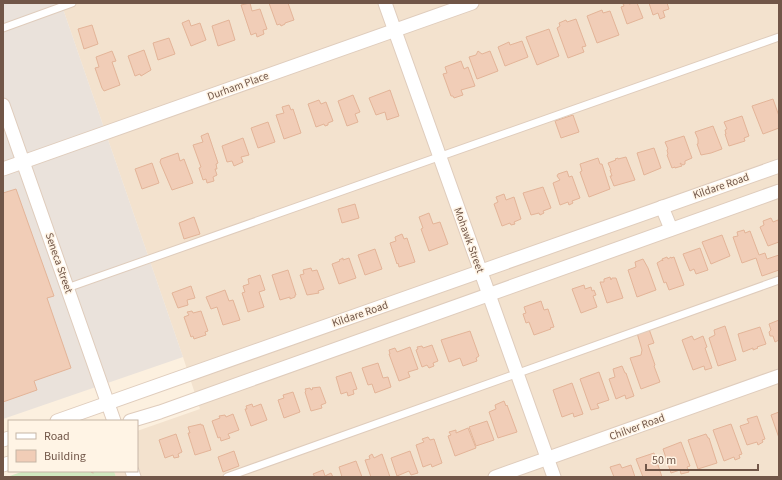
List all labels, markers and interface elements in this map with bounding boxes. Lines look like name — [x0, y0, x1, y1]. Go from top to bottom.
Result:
street label: Durham Place — [205, 68, 271, 104]
street label: Kildare Road — [691, 169, 751, 203]
street label: Mohawk Street — [450, 205, 488, 275]
street label: Seneca Street — [42, 231, 76, 295]
street label: Kildare Road — [330, 297, 390, 331]
street label: Chilver Road — [607, 410, 667, 444]
legend — [8, 420, 138, 472]
text: Road — [44, 428, 70, 445]
scale bar — [646, 446, 758, 472]
text: Building — [44, 448, 86, 465]
text: 50 m — [652, 452, 676, 469]

